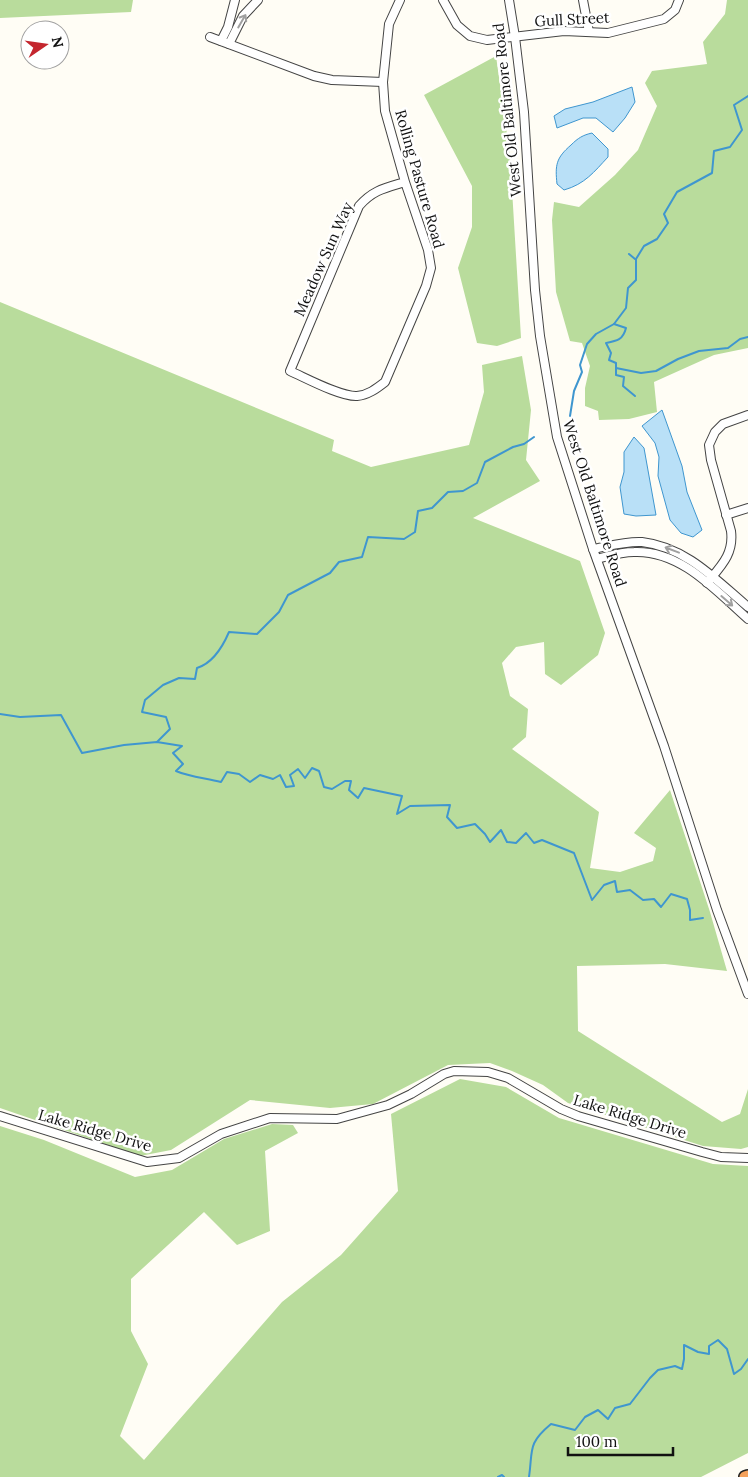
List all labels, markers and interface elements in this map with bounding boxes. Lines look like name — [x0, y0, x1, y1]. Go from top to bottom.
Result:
street label: Gull Street — [534, 8, 610, 30]
one-way arrow — [237, 14, 247, 28]
north arrow — [20, 20, 70, 70]
street label: West Old Baltimore Road — [488, 22, 526, 198]
text: N — [48, 35, 68, 50]
street label: Rolling Pasture Road — [391, 107, 449, 251]
street label: Meadow Sun Way — [289, 199, 357, 319]
street label: West Old Baltimore Road — [559, 417, 631, 589]
one-way arrow — [665, 545, 680, 554]
one-way arrow — [721, 595, 734, 607]
street label: Lake Ridge Drive — [571, 1090, 689, 1142]
street label: Lake Ridge Drive — [36, 1105, 154, 1155]
scale bar — [568, 1424, 673, 1456]
text: 100 m — [576, 1432, 617, 1451]

